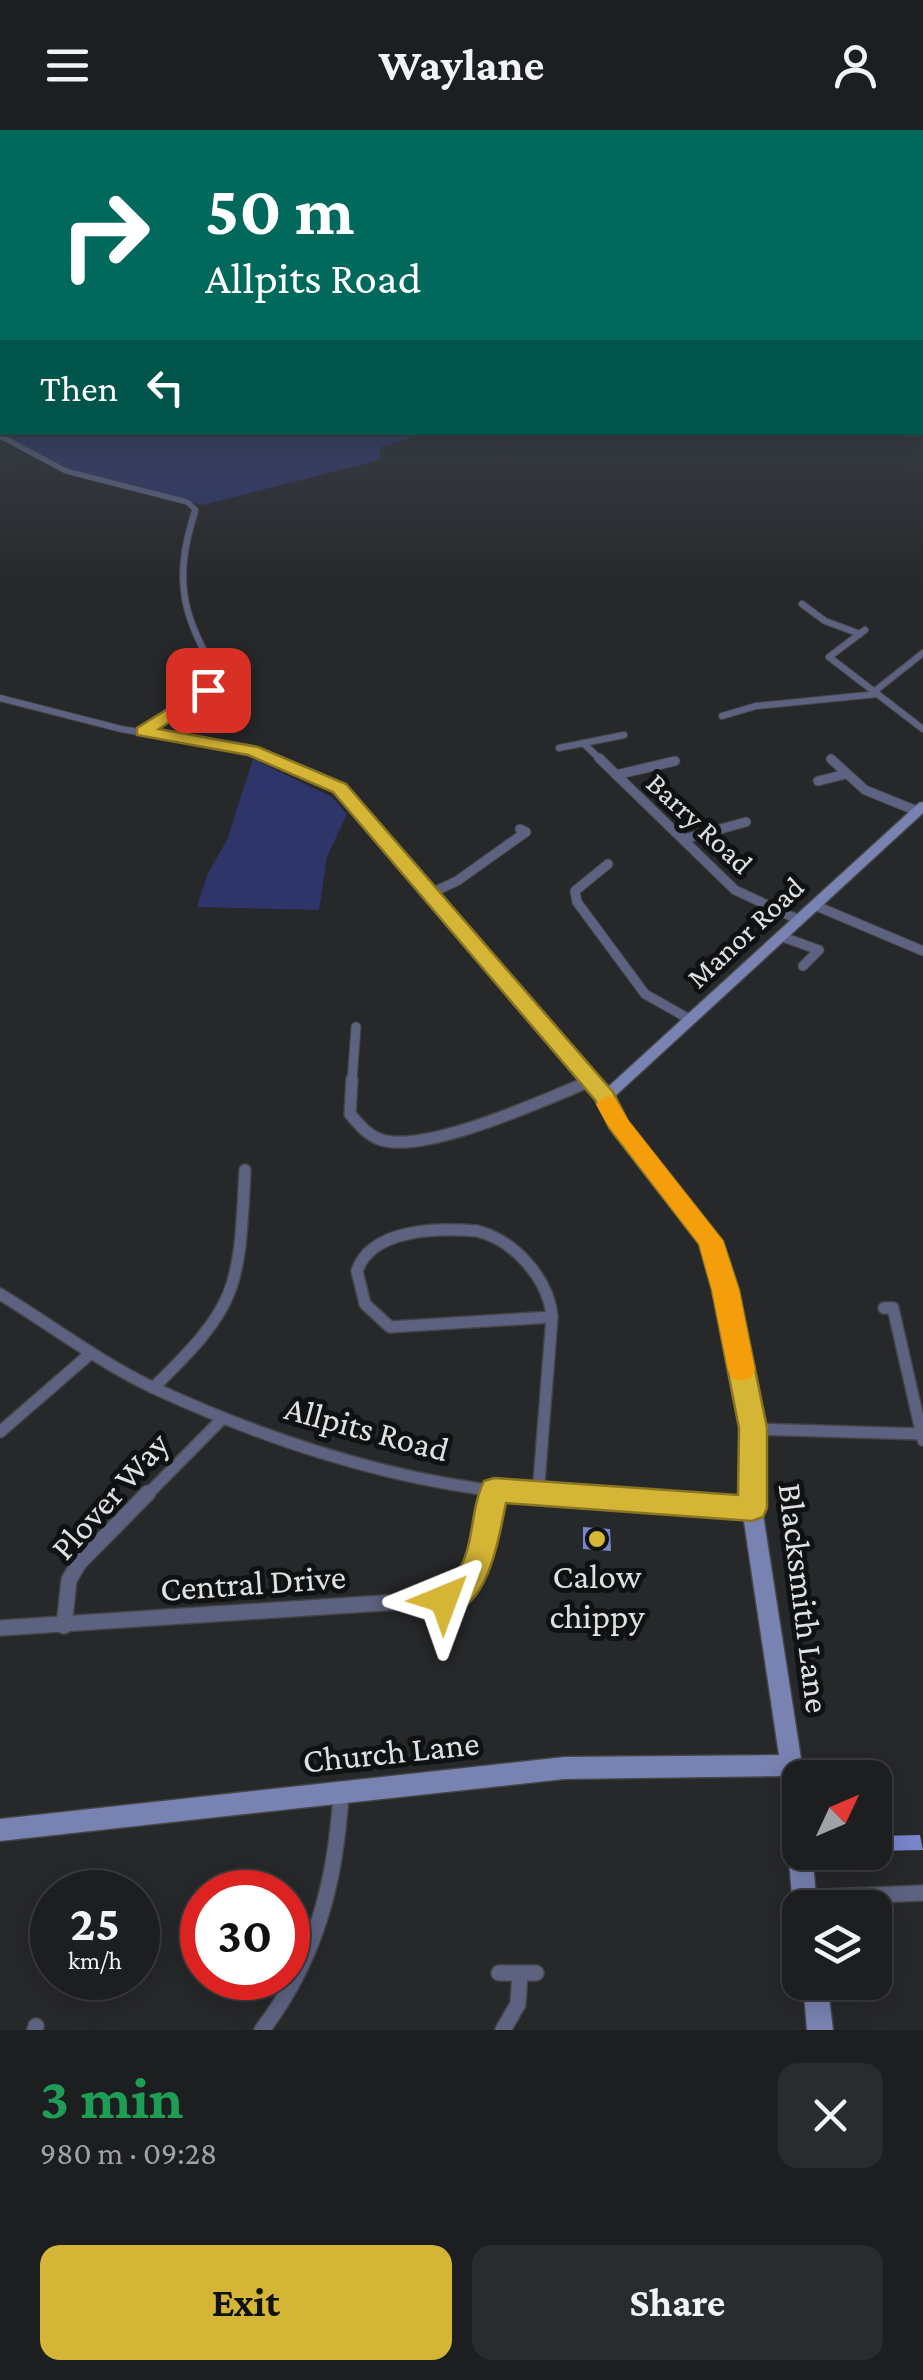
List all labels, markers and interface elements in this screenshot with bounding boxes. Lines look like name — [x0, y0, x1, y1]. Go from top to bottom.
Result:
icon: menu — [40, 38, 95, 93]
icon: person — [828, 38, 883, 93]
text: Waylane — [378, 40, 545, 90]
icon: right — [40, 170, 170, 300]
text: 50 m — [205, 171, 355, 249]
text: Allpits Road — [205, 253, 421, 303]
icon: left — [138, 360, 193, 415]
text: Then — [40, 367, 118, 409]
pin — [166, 648, 251, 733]
icon: arrive — [181, 663, 236, 718]
street label: Barry Road — [640, 766, 760, 881]
street label: Manor Road — [680, 870, 810, 994]
street label: Allpits Road — [281, 1388, 453, 1470]
street label: Plover Way — [43, 1424, 178, 1567]
street label: Blacksmith Lane — [771, 1481, 837, 1715]
marker: Calow chippy — [586, 1528, 608, 1550]
position arrow — [392, 1547, 496, 1651]
street label: Central Drive — [159, 1557, 347, 1609]
place label: Calow chippy — [549, 1557, 645, 1636]
street label: Church Lane — [301, 1723, 481, 1781]
north arrow — [782, 1760, 892, 1870]
map controls — [782, 1760, 892, 2000]
speed limit sign: 30 — [180, 1870, 310, 2000]
button: layers — [782, 1890, 892, 2000]
text: 25 — [70, 1895, 120, 1951]
text: km/h — [68, 1947, 122, 1974]
button: close — [778, 2063, 883, 2168]
text: 3 min — [40, 2064, 184, 2131]
text: 980 m · 09:28 — [40, 2135, 217, 2171]
button: Exit — [40, 2245, 452, 2360]
button: Share — [472, 2245, 883, 2360]

